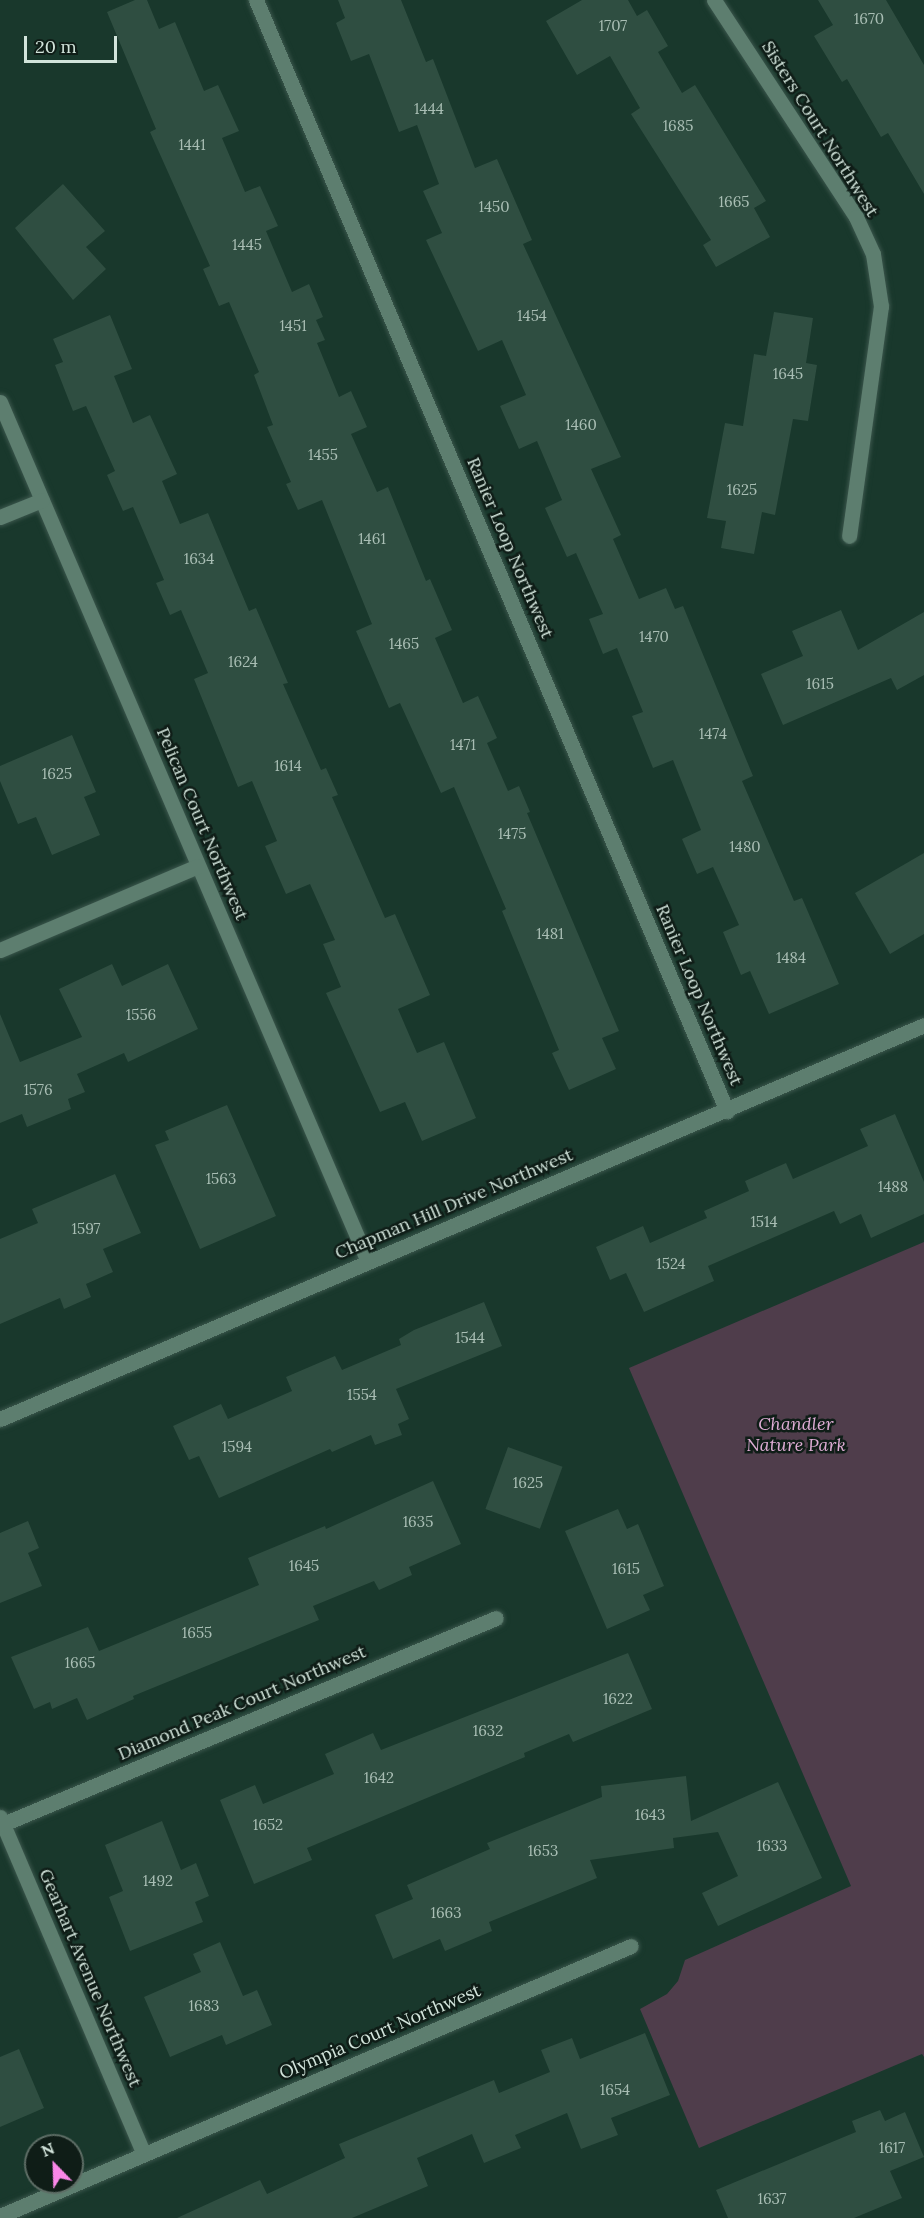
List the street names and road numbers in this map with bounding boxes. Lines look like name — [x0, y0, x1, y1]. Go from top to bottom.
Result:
street label: Sisters Court Northwest — [757, 37, 883, 221]
street label: Ranier Loop Northwest — [462, 454, 558, 642]
street label: Pelican Court Northwest — [152, 724, 252, 924]
street label: Ranier Loop Northwest — [651, 901, 747, 1089]
street label: Chapman Hill Drive Northwest — [332, 1144, 576, 1264]
street label: Diamond Peak Court Northwest — [115, 1641, 369, 1765]
street label: Gearhart Avenue Northwest — [34, 1866, 146, 2090]
street label: Olympia Court Northwest — [276, 1980, 484, 2084]

